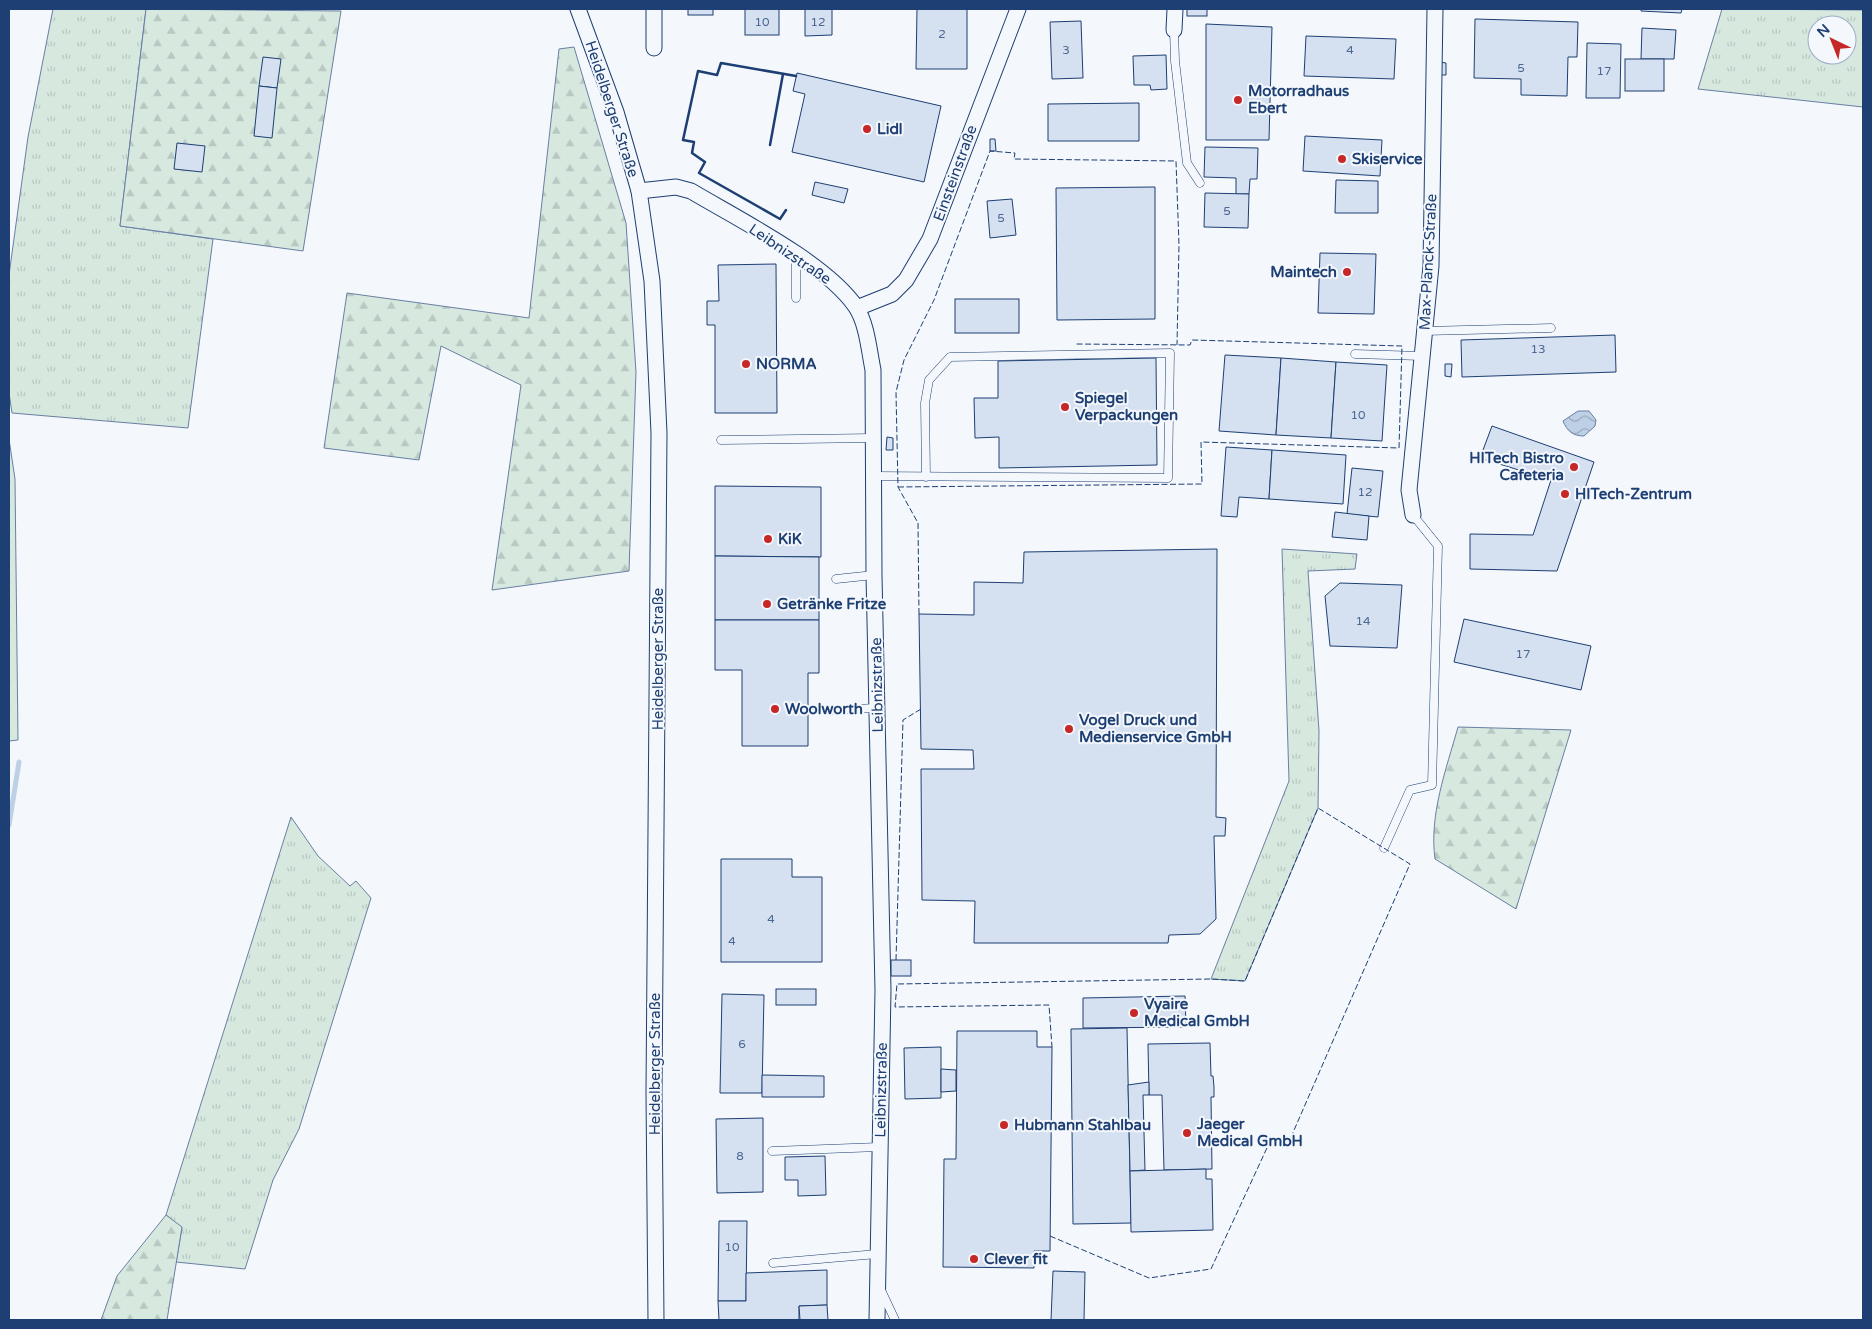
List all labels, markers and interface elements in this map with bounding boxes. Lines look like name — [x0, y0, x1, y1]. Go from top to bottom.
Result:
house number: 10 — [754, 15, 770, 29]
house number: 12 — [810, 15, 826, 29]
north arrow — [1807, 15, 1857, 65]
text: N — [1814, 21, 1833, 41]
house number: 2 — [938, 27, 946, 41]
street label: Heidelberger Straße — [581, 38, 643, 180]
house number: 3 — [1062, 43, 1070, 57]
house number: 4 — [1346, 43, 1354, 57]
house number: 5 — [1517, 61, 1525, 75]
house number: 17 — [1596, 64, 1612, 78]
place label: Motorradhaus Ebert — [1248, 82, 1349, 117]
marker: Motorradhaus Ebert — [1232, 94, 1244, 106]
place label: Lidl — [877, 120, 903, 138]
street label: Einsteinstraße — [929, 122, 981, 224]
marker: Lidl — [861, 123, 873, 135]
place label: Skiservice — [1352, 150, 1423, 168]
marker: Skiservice — [1336, 153, 1348, 165]
street label: Max-Planck-Straße — [1415, 193, 1441, 331]
house number: 5 — [1223, 204, 1231, 218]
house number: 5 — [997, 211, 1005, 225]
street label: Leibnizstraße — [745, 220, 835, 288]
place label: Maintech — [1270, 263, 1337, 281]
marker: Maintech — [1341, 266, 1353, 278]
house number: 13 — [1530, 342, 1546, 356]
place label: NORMA — [756, 355, 817, 373]
marker: NORMA — [740, 358, 752, 370]
place label: Spiegel Verpackungen — [1075, 389, 1178, 425]
marker: Spiegel Verpackungen — [1059, 401, 1071, 413]
house number: 10 — [1350, 408, 1366, 422]
place label: HITech Bistro Cafeteria — [1469, 449, 1564, 484]
marker: HITech Bistro Cafeteria — [1568, 461, 1580, 473]
house number: 12 — [1357, 485, 1373, 499]
place label: HITech-Zentrum — [1575, 485, 1692, 503]
marker: HITech-Zentrum — [1559, 488, 1571, 500]
place label: KiK — [778, 530, 802, 548]
marker: KiK — [762, 533, 774, 545]
street label: Heidelberger Straße — [649, 588, 667, 730]
place label: Getränke Fritze — [777, 595, 887, 613]
marker: Getränke Fritze — [761, 598, 773, 610]
house number: 14 — [1355, 614, 1371, 628]
street label: Leibnizstraße — [867, 637, 887, 733]
house number: 17 — [1515, 647, 1531, 661]
place label: Woolworth — [785, 700, 863, 718]
marker: Woolworth — [769, 703, 781, 715]
place label: Vogel Druck und Medienservice GmbH — [1079, 711, 1232, 746]
marker: Vogel Druck und Medienservice GmbH — [1063, 723, 1075, 735]
house number: 4 — [767, 912, 775, 926]
house number: 4 — [728, 934, 736, 948]
street label: Heidelberger Straße — [646, 993, 664, 1135]
place label: Vyaire Medical GmbH — [1144, 995, 1250, 1030]
marker: Vyaire Medical GmbH — [1128, 1007, 1140, 1019]
house number: 6 — [738, 1037, 746, 1051]
street label: Leibnizstraße — [871, 1042, 891, 1138]
place label: Jaeger Medical GmbH — [1196, 1115, 1303, 1150]
place label: Hubmann Stahlbau — [1014, 1116, 1151, 1134]
marker: Hubmann Stahlbau — [998, 1119, 1010, 1131]
marker: Jaeger Medical GmbH — [1181, 1127, 1193, 1139]
house number: 8 — [736, 1149, 744, 1163]
house number: 10 — [724, 1240, 740, 1254]
place label: Clever fit — [984, 1250, 1048, 1268]
marker: Clever fit — [968, 1253, 980, 1265]

